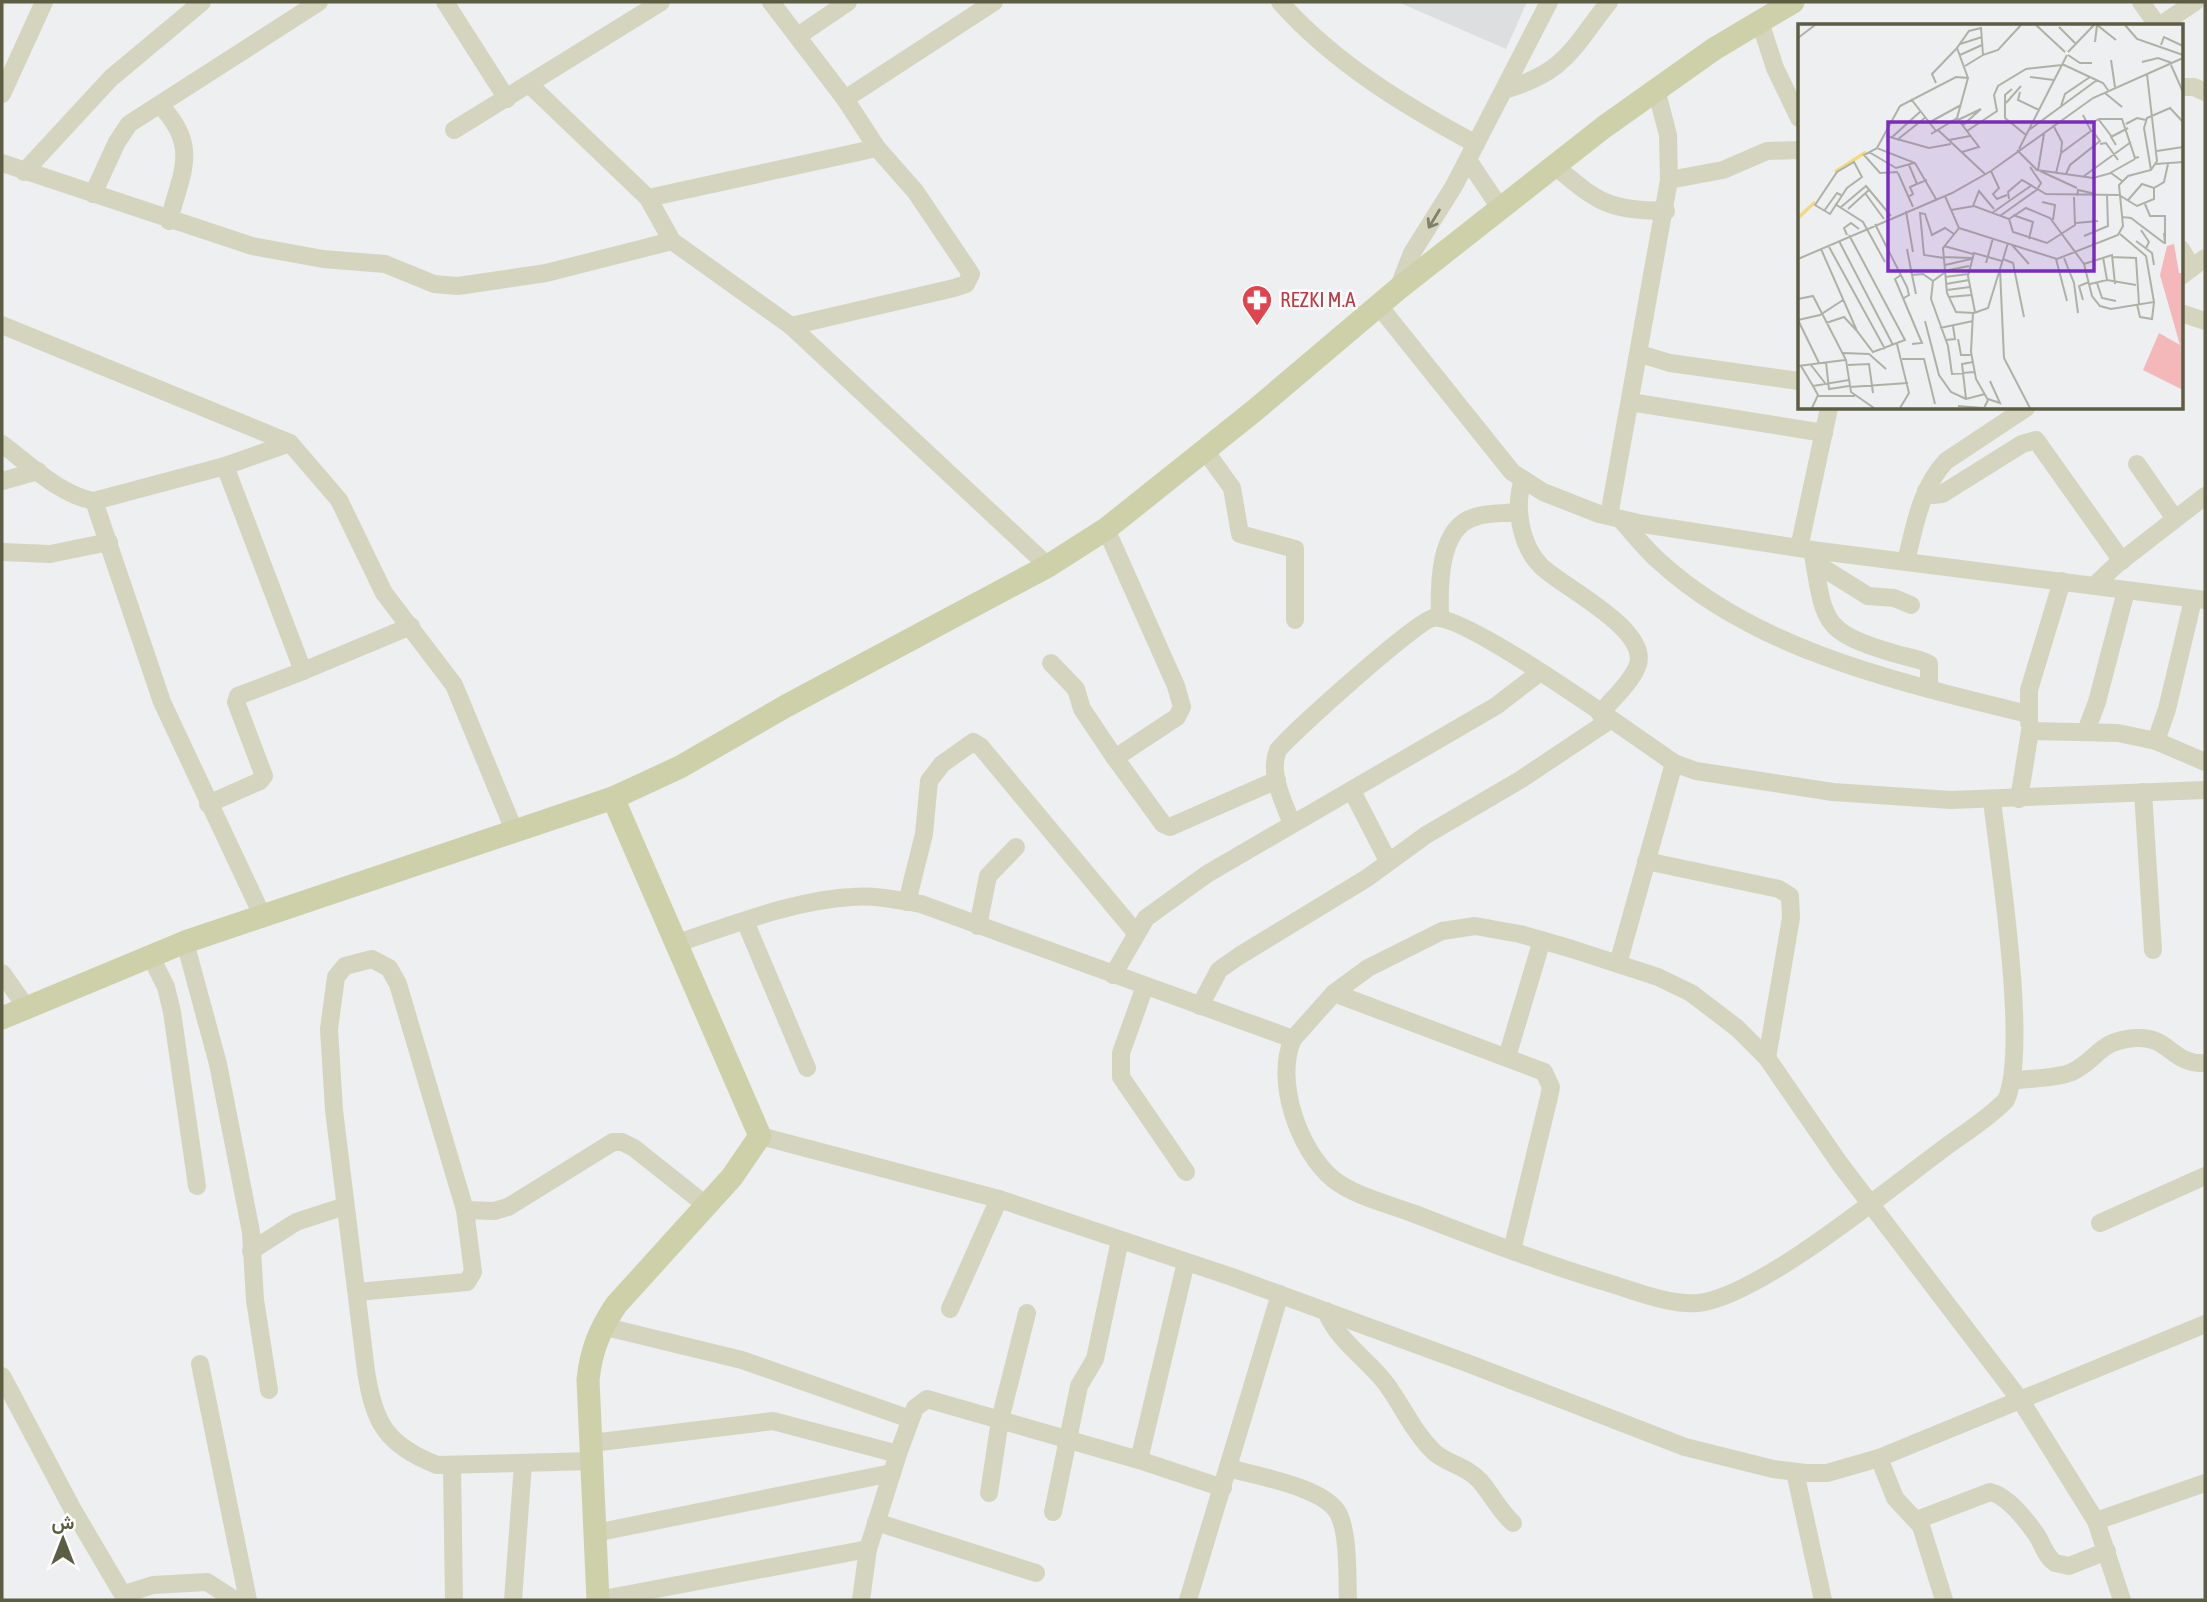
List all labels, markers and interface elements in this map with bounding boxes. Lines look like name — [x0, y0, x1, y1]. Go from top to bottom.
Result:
inset map — [1798, 24, 2182, 410]
one-way arrow — [1426, 208, 1440, 228]
pharmacy icon: REZKI M.A — [1240, 283, 1274, 327]
place label: REZKI M.A — [1280, 287, 1356, 311]
north arrow — [28, 1504, 98, 1574]
text: ش — [52, 1511, 75, 1534]

